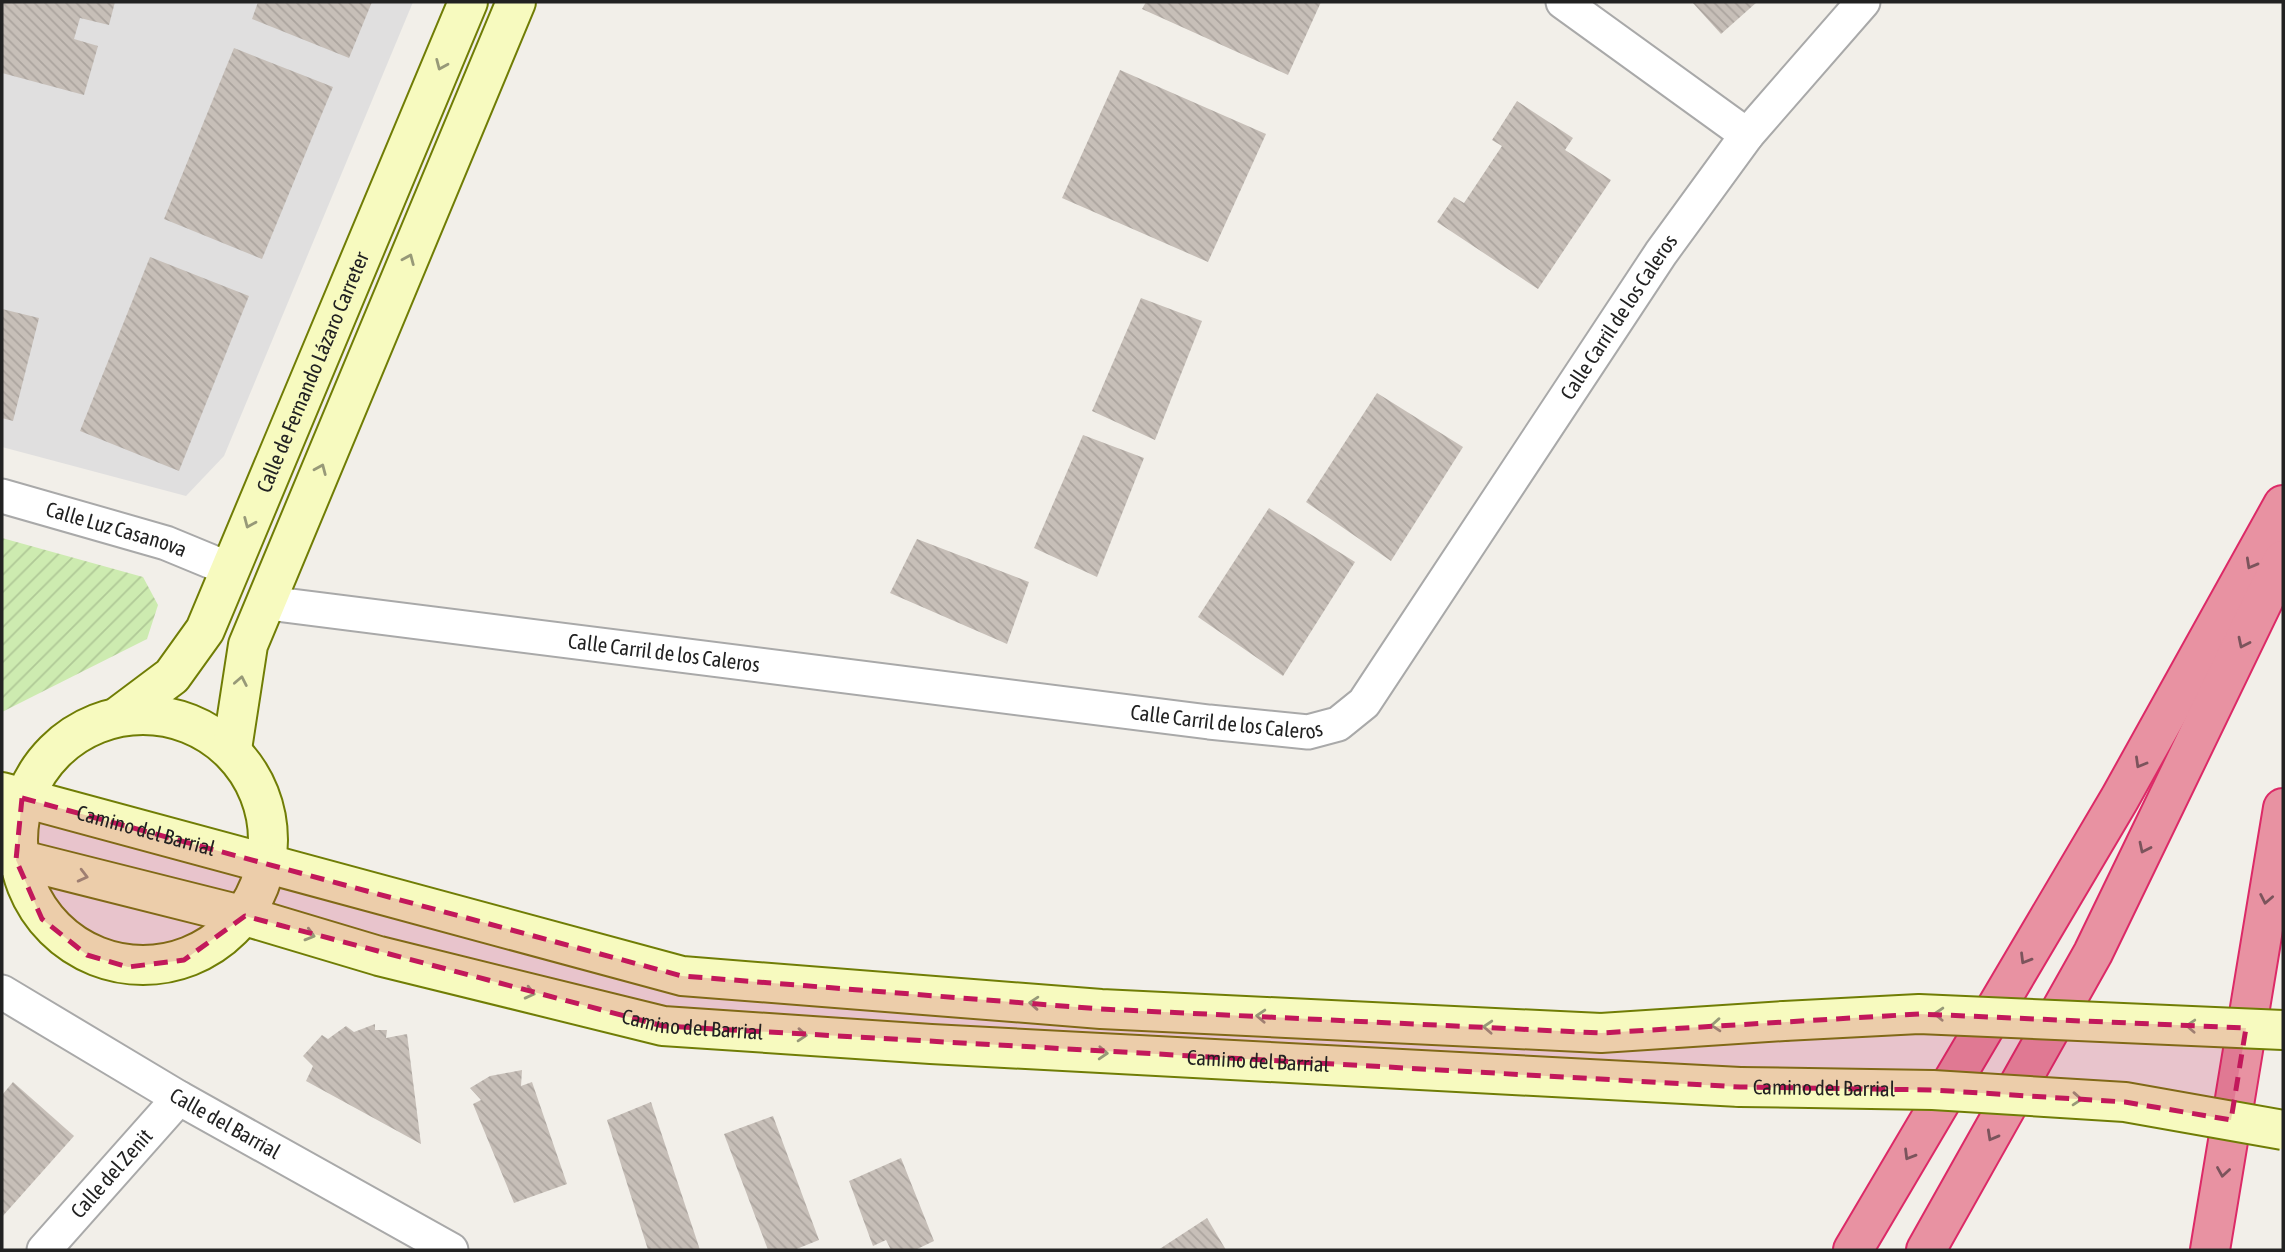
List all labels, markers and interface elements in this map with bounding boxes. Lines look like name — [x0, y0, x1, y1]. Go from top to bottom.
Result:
one-way arrow — [435, 57, 449, 70]
street label: Calle Carril de los Caleros — [1555, 229, 1682, 404]
street label: Calle de Fernando Lázaro Carreter — [251, 247, 373, 496]
one-way arrow — [401, 254, 415, 266]
one-way arrow — [313, 464, 327, 476]
street label: Calle Luz Casanova — [43, 496, 191, 561]
one-way arrow — [243, 516, 257, 528]
one-way arrow — [2245, 557, 2259, 570]
street label: Calle Carril de los Caleros — [567, 628, 761, 676]
one-way arrow — [2237, 636, 2251, 648]
one-way arrow — [233, 675, 248, 687]
street label: Calle Carril de los Caleros — [1129, 699, 1325, 743]
one-way arrow — [2135, 756, 2148, 768]
street label: Camino del Barrial — [74, 800, 218, 860]
one-way arrow — [2138, 841, 2152, 853]
one-way arrow — [77, 868, 89, 882]
one-way arrow — [2259, 893, 2274, 905]
one-way arrow — [304, 927, 316, 942]
one-way arrow — [2020, 952, 2033, 965]
one-way arrow — [524, 985, 536, 999]
one-way arrow — [1028, 996, 1039, 1011]
street label: Camino del Barrial — [619, 1003, 764, 1044]
one-way arrow — [1933, 1007, 1944, 1022]
one-way arrow — [1255, 1009, 1266, 1024]
one-way arrow — [1710, 1018, 1721, 1033]
one-way arrow — [2185, 1018, 2196, 1033]
one-way arrow — [1483, 1020, 1494, 1035]
one-way arrow — [797, 1028, 808, 1043]
one-way arrow — [1098, 1045, 1109, 1060]
street label: Camino del Barrial — [1186, 1045, 1330, 1076]
street label: Camino del Barrial — [1753, 1074, 1896, 1100]
street label: Calle del Barrial — [166, 1082, 285, 1163]
one-way arrow — [2072, 1091, 2083, 1106]
street label: Calle del Zenit — [65, 1124, 157, 1222]
one-way arrow — [1987, 1128, 2000, 1141]
one-way arrow — [1904, 1148, 1917, 1161]
one-way arrow — [2216, 1166, 2231, 1178]

